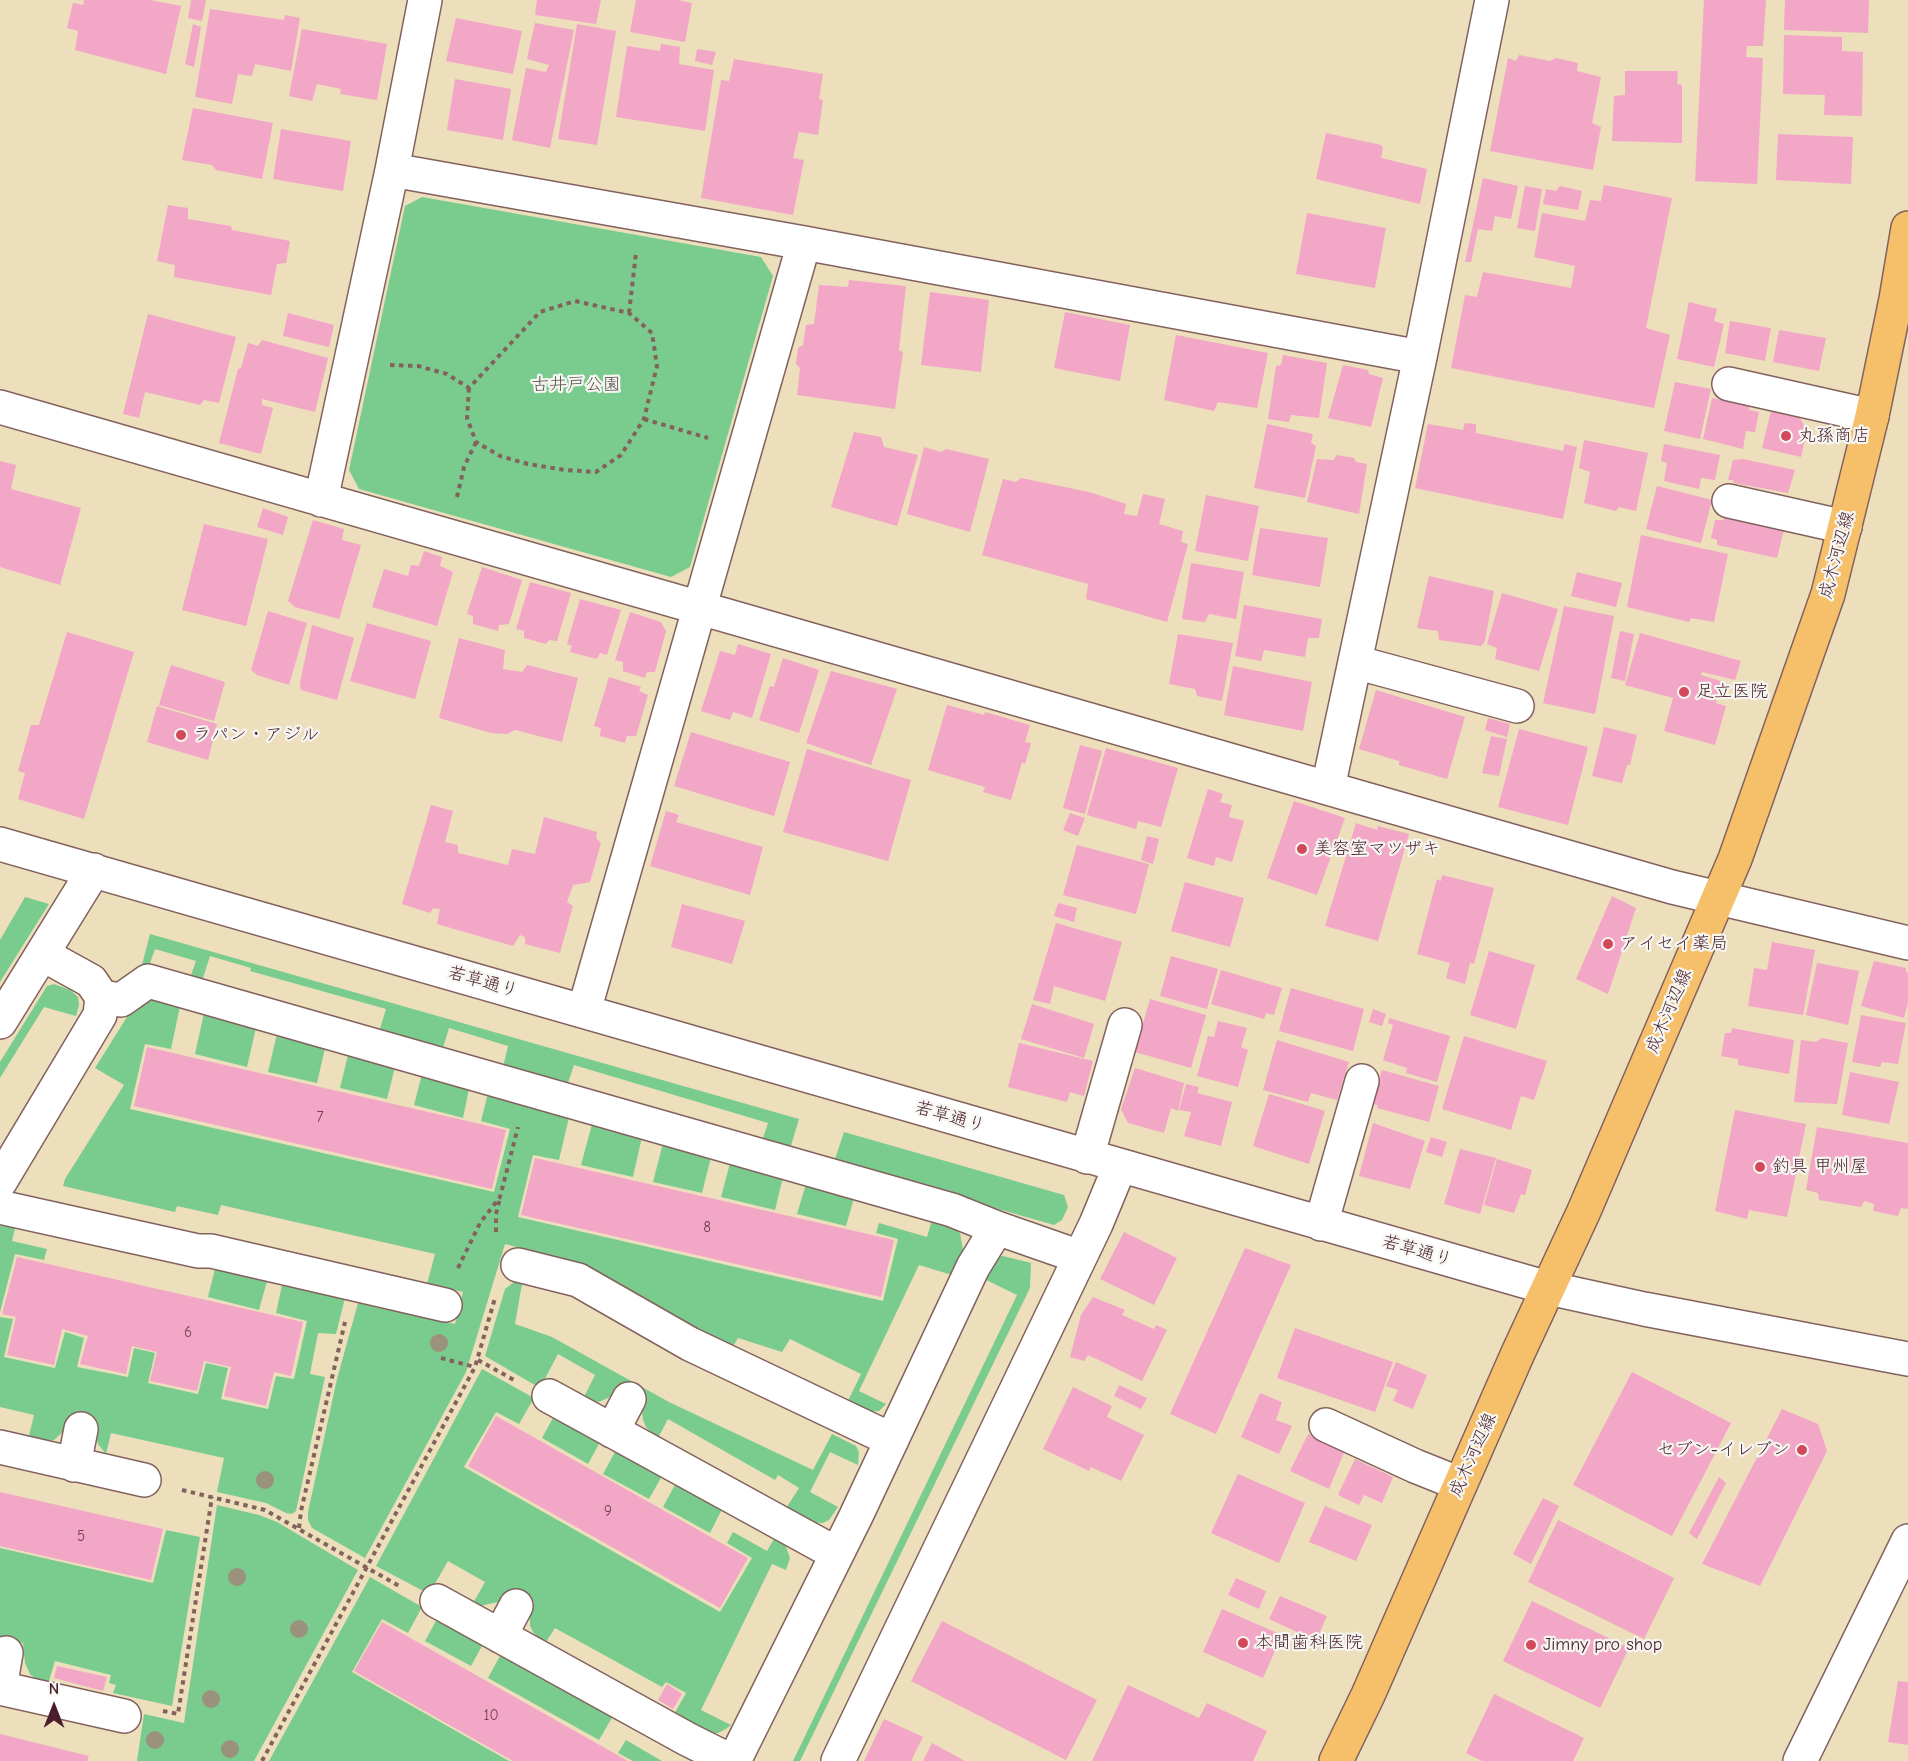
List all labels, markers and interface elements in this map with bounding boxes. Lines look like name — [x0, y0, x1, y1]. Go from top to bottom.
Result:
park label: 古井戸公園 — [531, 374, 621, 396]
place label: 丸孫商店 — [1798, 425, 1870, 447]
marker: 丸孫商店 — [1779, 429, 1793, 443]
street label: 成木河辺線 — [1815, 509, 1859, 601]
place label: 足立医院 — [1696, 681, 1768, 703]
marker: 足立医院 — [1677, 685, 1691, 699]
place label: ラパン・アジル — [193, 724, 319, 746]
marker: ラパン・アジル — [174, 728, 188, 742]
place label: 美容室マツザキ — [1314, 838, 1440, 860]
marker: 美容室マツザキ — [1295, 842, 1309, 856]
place label: アイセイ薬局 — [1620, 933, 1728, 955]
marker: アイセイ薬局 — [1601, 937, 1615, 951]
street label: 若草通り — [445, 962, 521, 1002]
street label: 成木河辺線 — [1641, 965, 1697, 1057]
street label: 若草通り — [912, 1097, 988, 1137]
house number: 7 — [316, 1109, 324, 1127]
place label: 釣具 甲州屋 — [1772, 1156, 1868, 1178]
marker: 釣具 甲州屋 — [1753, 1160, 1767, 1174]
house number: 8 — [703, 1219, 711, 1237]
street label: 若草通り — [1379, 1231, 1455, 1271]
house number: 6 — [184, 1324, 192, 1342]
street label: 成木河辺線 — [1445, 1409, 1501, 1501]
place label: セブン-イレブン — [1657, 1439, 1790, 1461]
marker: セブン-イレブン — [1795, 1443, 1809, 1457]
house number: 9 — [604, 1503, 612, 1521]
house number: 5 — [77, 1528, 85, 1546]
place label: 本間歯科医院 — [1255, 1632, 1363, 1654]
place label: Jimny pro shop — [1543, 1634, 1662, 1656]
marker: 本間歯科医院 — [1236, 1636, 1250, 1650]
marker: Jimny pro shop — [1524, 1638, 1538, 1652]
north arrow — [24, 1677, 84, 1737]
text: N — [49, 1680, 59, 1698]
house number: 10 — [483, 1707, 499, 1725]

